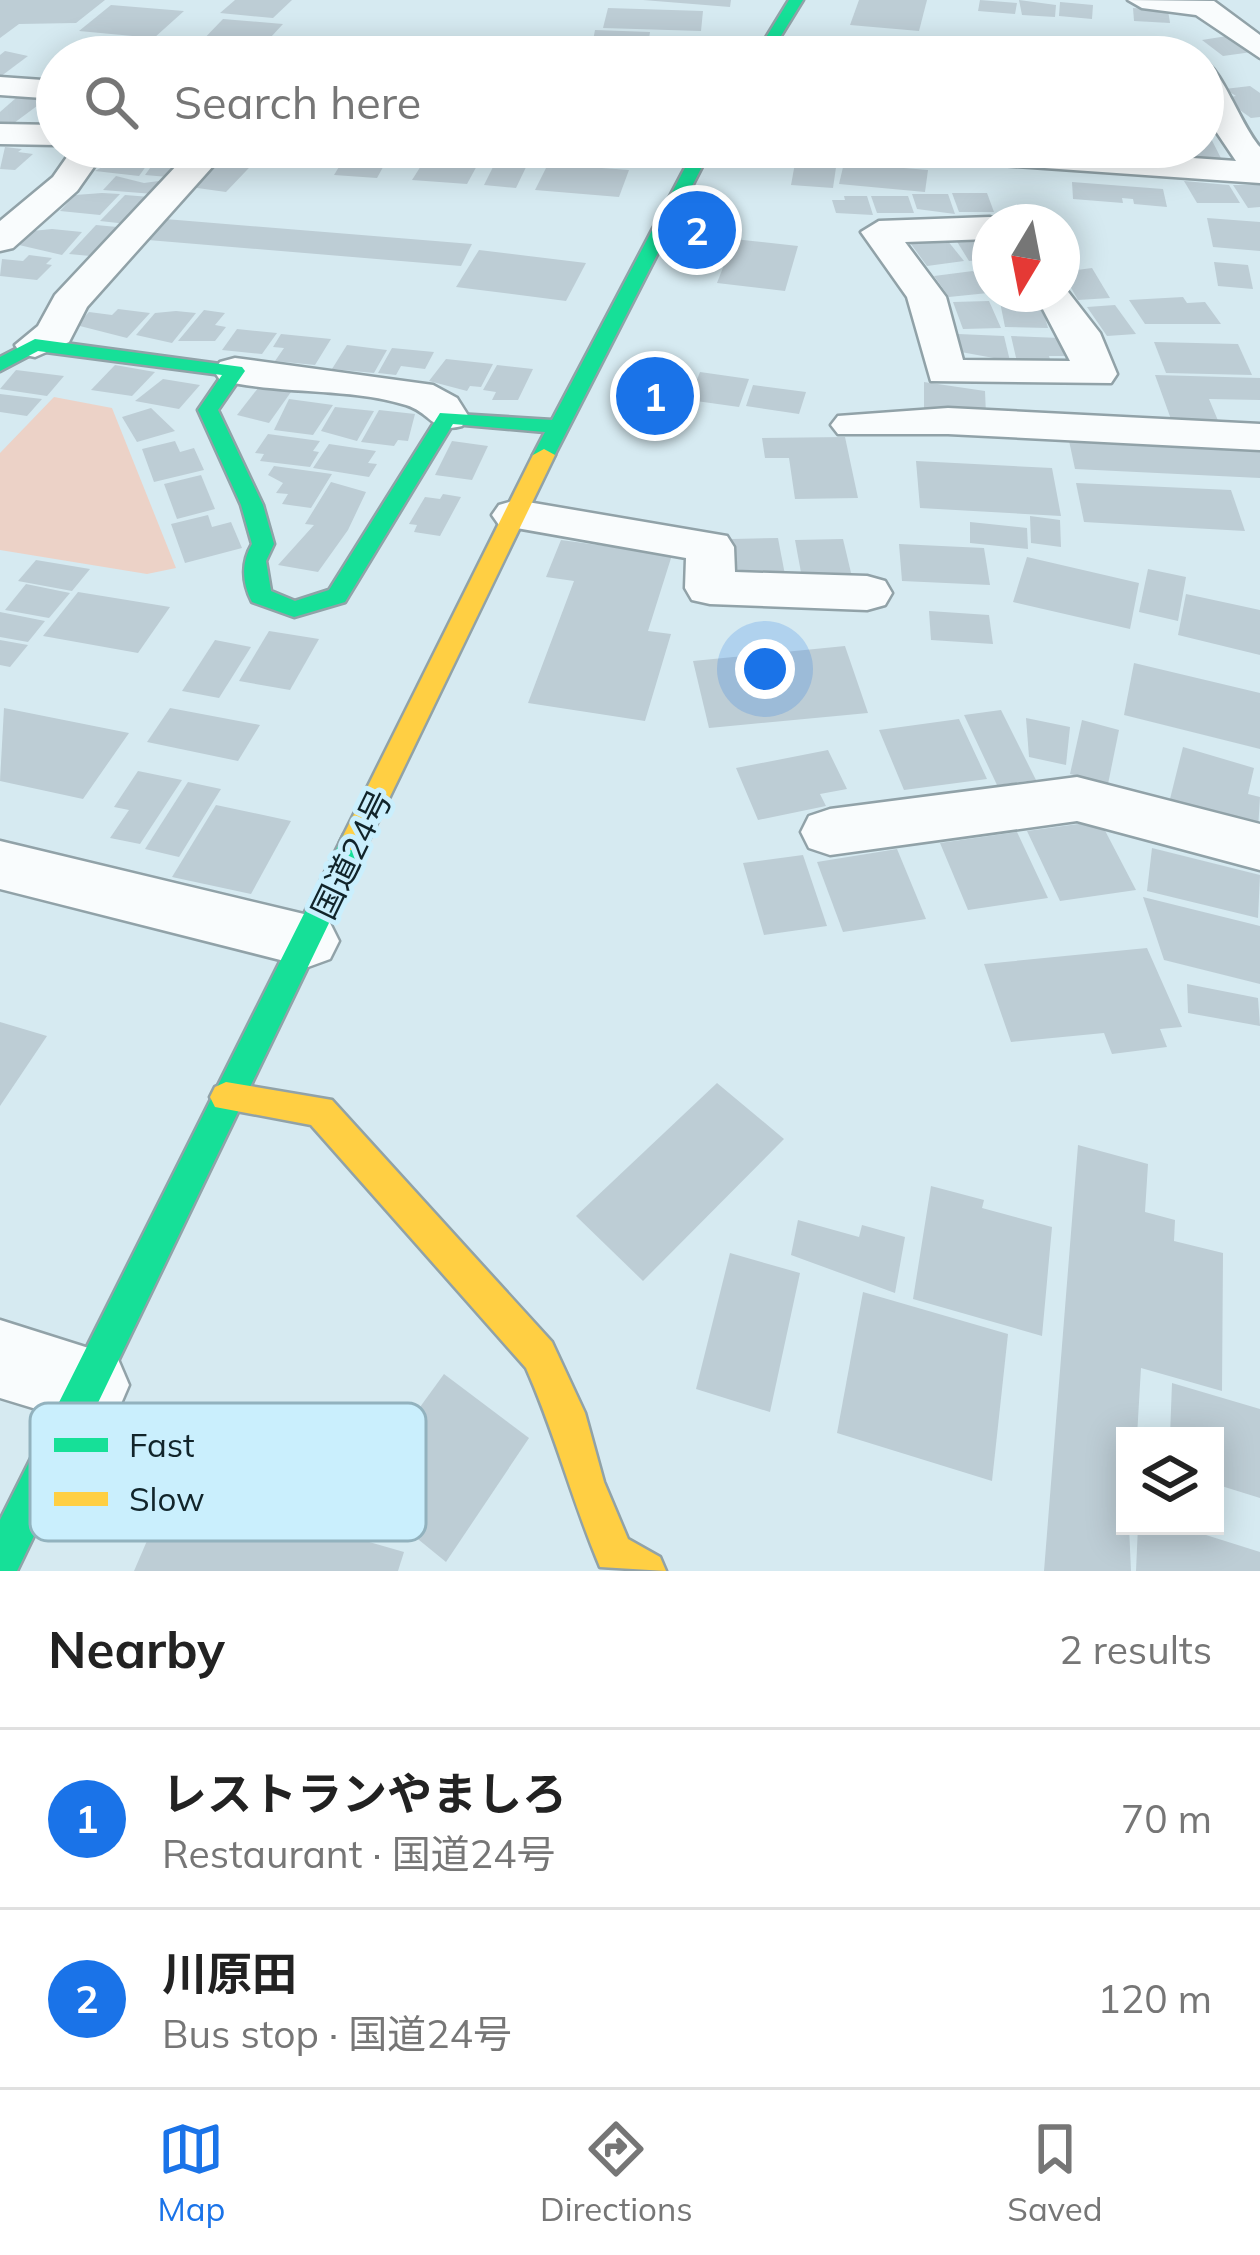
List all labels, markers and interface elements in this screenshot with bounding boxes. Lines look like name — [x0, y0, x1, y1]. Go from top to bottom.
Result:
search box — [36, 36, 1224, 168]
icon: search — [78, 69, 144, 135]
text: Search here — [174, 74, 421, 130]
pin: 2 — [658, 185, 736, 275]
north arrow — [972, 204, 1080, 312]
pin: 1 — [616, 351, 694, 441]
your location — [735, 639, 795, 699]
street label: 国道24号 — [302, 783, 400, 925]
legend — [30, 1403, 426, 1541]
text: Fast — [129, 1424, 194, 1465]
map controls — [1116, 1427, 1224, 1535]
button: layers — [1116, 1427, 1224, 1535]
text: Slow — [129, 1478, 205, 1519]
text: Nearby — [48, 1617, 225, 1681]
text: 2 results — [1059, 1625, 1212, 1674]
text: レストランやましろ — [162, 1765, 567, 1821]
text: 1 — [75, 1794, 99, 1843]
text: 70 m — [1121, 1794, 1212, 1843]
text: Restaurant · 国道24号 — [162, 1829, 556, 1878]
text: 川原田 — [162, 1945, 297, 2001]
text: 2 — [75, 1974, 99, 2023]
text: 120 m — [1097, 1974, 1212, 2023]
text: Bus stop · 国道24号 — [162, 2009, 512, 2058]
tab: Map — [157, 2116, 225, 2229]
tab: Directions — [540, 2116, 693, 2229]
tab: Saved — [1007, 2116, 1103, 2229]

